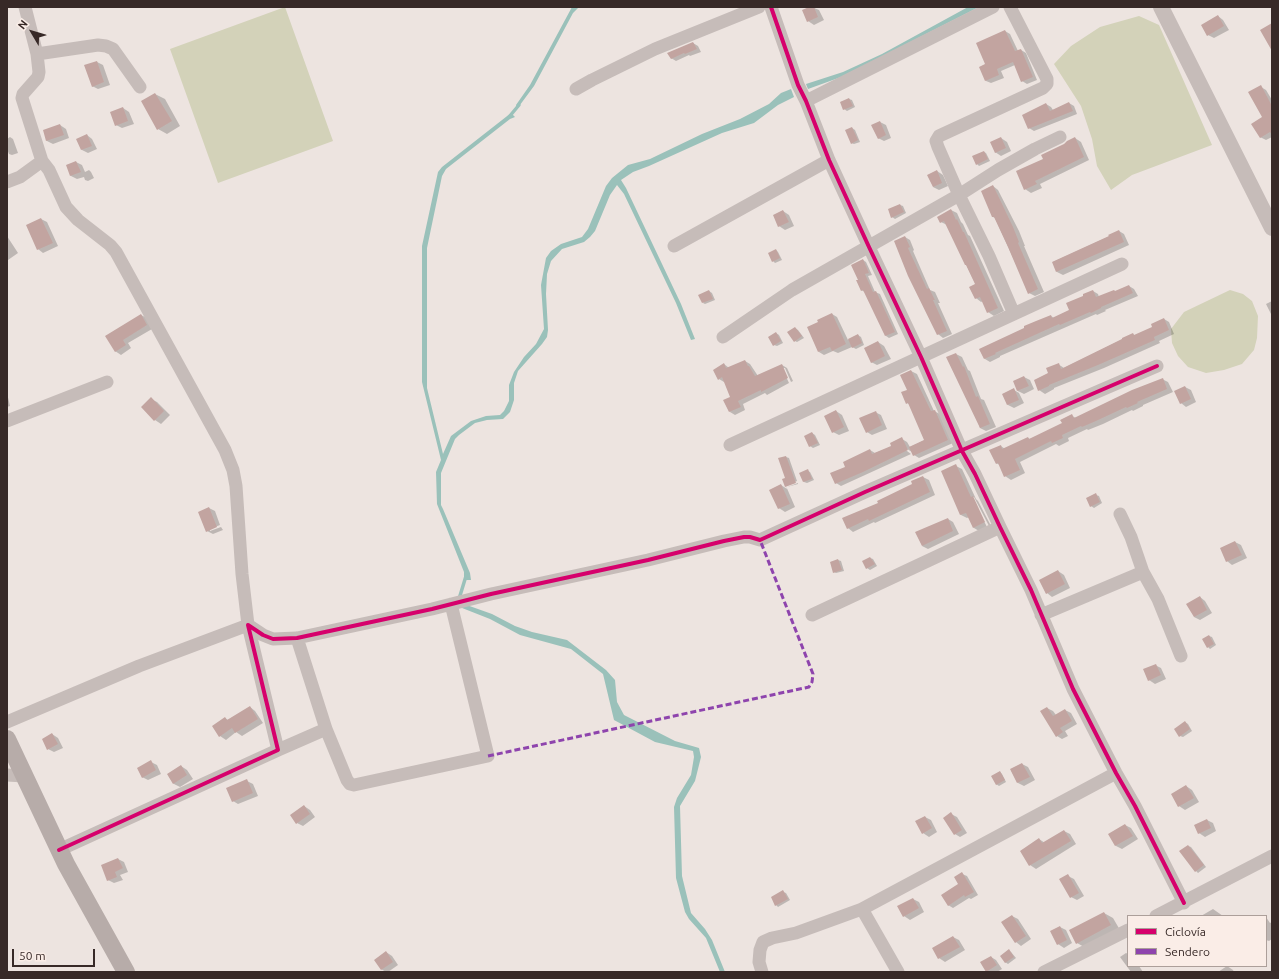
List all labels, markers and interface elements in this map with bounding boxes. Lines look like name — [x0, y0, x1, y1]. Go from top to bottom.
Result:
north arrow — [12, 12, 52, 52]
text: N — [15, 18, 30, 32]
legend — [1127, 915, 1267, 967]
text: Ciclovía — [1165, 925, 1206, 938]
scale bar — [14, 941, 97, 967]
text: Sendero — [1165, 945, 1210, 958]
text: 50 m — [19, 949, 46, 962]

